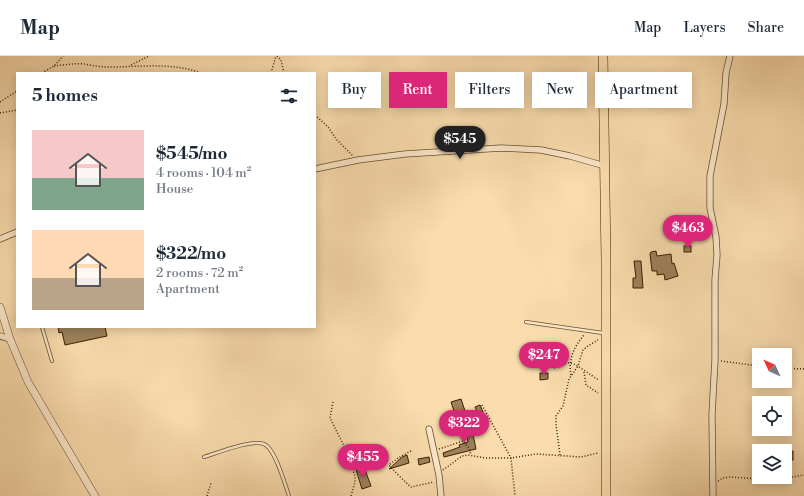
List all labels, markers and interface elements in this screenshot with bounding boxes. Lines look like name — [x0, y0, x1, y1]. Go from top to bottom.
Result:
text: Map — [20, 16, 60, 40]
text: Map — [634, 19, 661, 37]
text: Layers — [683, 19, 726, 37]
text: Share — [748, 19, 784, 37]
chip: Buy — [328, 72, 381, 108]
chip: Rent — [389, 72, 447, 108]
chip: Filters — [455, 72, 524, 108]
chip: New — [532, 72, 587, 108]
chip: Apartment — [595, 72, 692, 108]
text: 5 homes — [32, 85, 98, 107]
icon: filters — [278, 85, 300, 107]
pin: $545 — [436, 126, 484, 160]
text: $545 — [444, 131, 476, 147]
text: $545/mo — [156, 143, 228, 165]
icon: home — [64, 146, 112, 194]
text: 4 rooms · 104 m² — [156, 165, 251, 181]
text: House — [156, 181, 193, 197]
pin: $463 — [664, 215, 712, 249]
text: $463 — [672, 220, 704, 236]
text: $322/mo — [156, 243, 226, 265]
icon: home — [64, 246, 112, 294]
text: 2 rooms · 72 m² — [156, 265, 243, 281]
text: Apartment — [156, 281, 220, 297]
pin: $247 — [520, 342, 568, 376]
text: $247 — [528, 347, 560, 363]
north arrow — [752, 348, 792, 388]
map controls — [752, 348, 792, 484]
button: locate — [752, 396, 792, 436]
pin: $322 — [440, 410, 488, 444]
text: $322 — [448, 415, 480, 431]
pin: $455 — [339, 444, 387, 478]
button: layers — [752, 444, 792, 484]
text: $455 — [347, 449, 379, 465]

